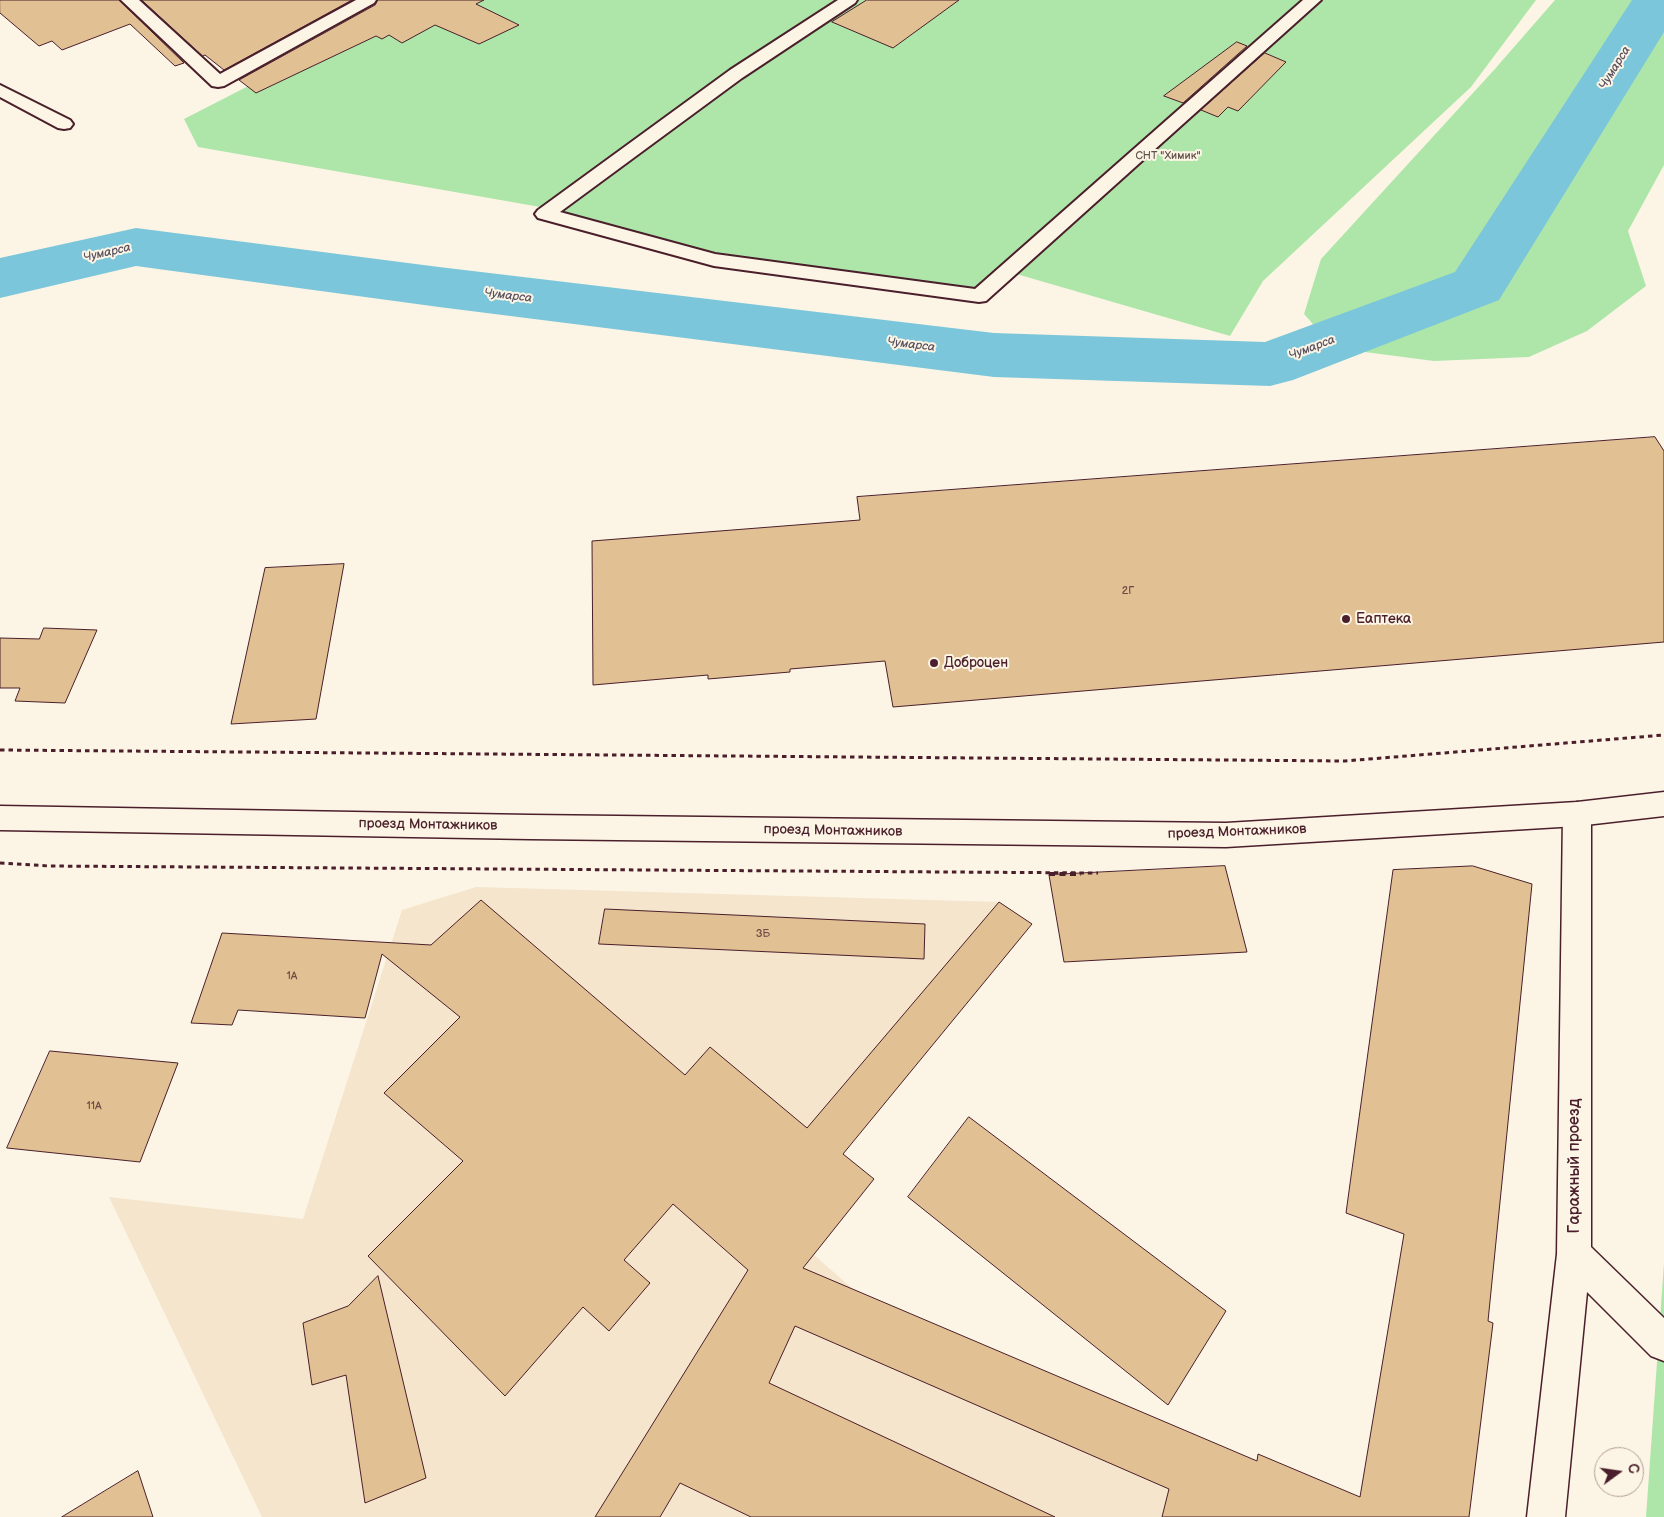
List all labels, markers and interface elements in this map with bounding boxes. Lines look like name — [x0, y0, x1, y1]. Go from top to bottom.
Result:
water label: Чумарса — [1596, 44, 1634, 92]
park label: СНТ "Химик" — [1135, 149, 1201, 163]
water label: Чумарса — [82, 241, 132, 265]
water label: Чумарса — [483, 286, 533, 306]
water label: Чумарса — [1287, 333, 1337, 363]
water label: Чумарса — [886, 335, 936, 355]
house number: 2Г — [1122, 584, 1134, 598]
place label: Еаптека — [1356, 611, 1411, 627]
marker: Еаптека — [1340, 613, 1352, 625]
place label: Доброцен — [944, 655, 1008, 671]
marker: Доброцен — [928, 657, 940, 669]
street label: проезд Монтажников — [358, 815, 498, 835]
street label: проезд Монтажников — [763, 821, 903, 841]
street label: проезд Монтажников — [1167, 821, 1307, 843]
house number: 3Б — [756, 927, 770, 941]
house number: 1А — [287, 969, 297, 983]
house number: 11А — [86, 1099, 102, 1113]
street label: Гаражный проезд — [1565, 1099, 1585, 1233]
north arrow — [1594, 1447, 1644, 1497]
text: С — [1624, 1462, 1642, 1475]

